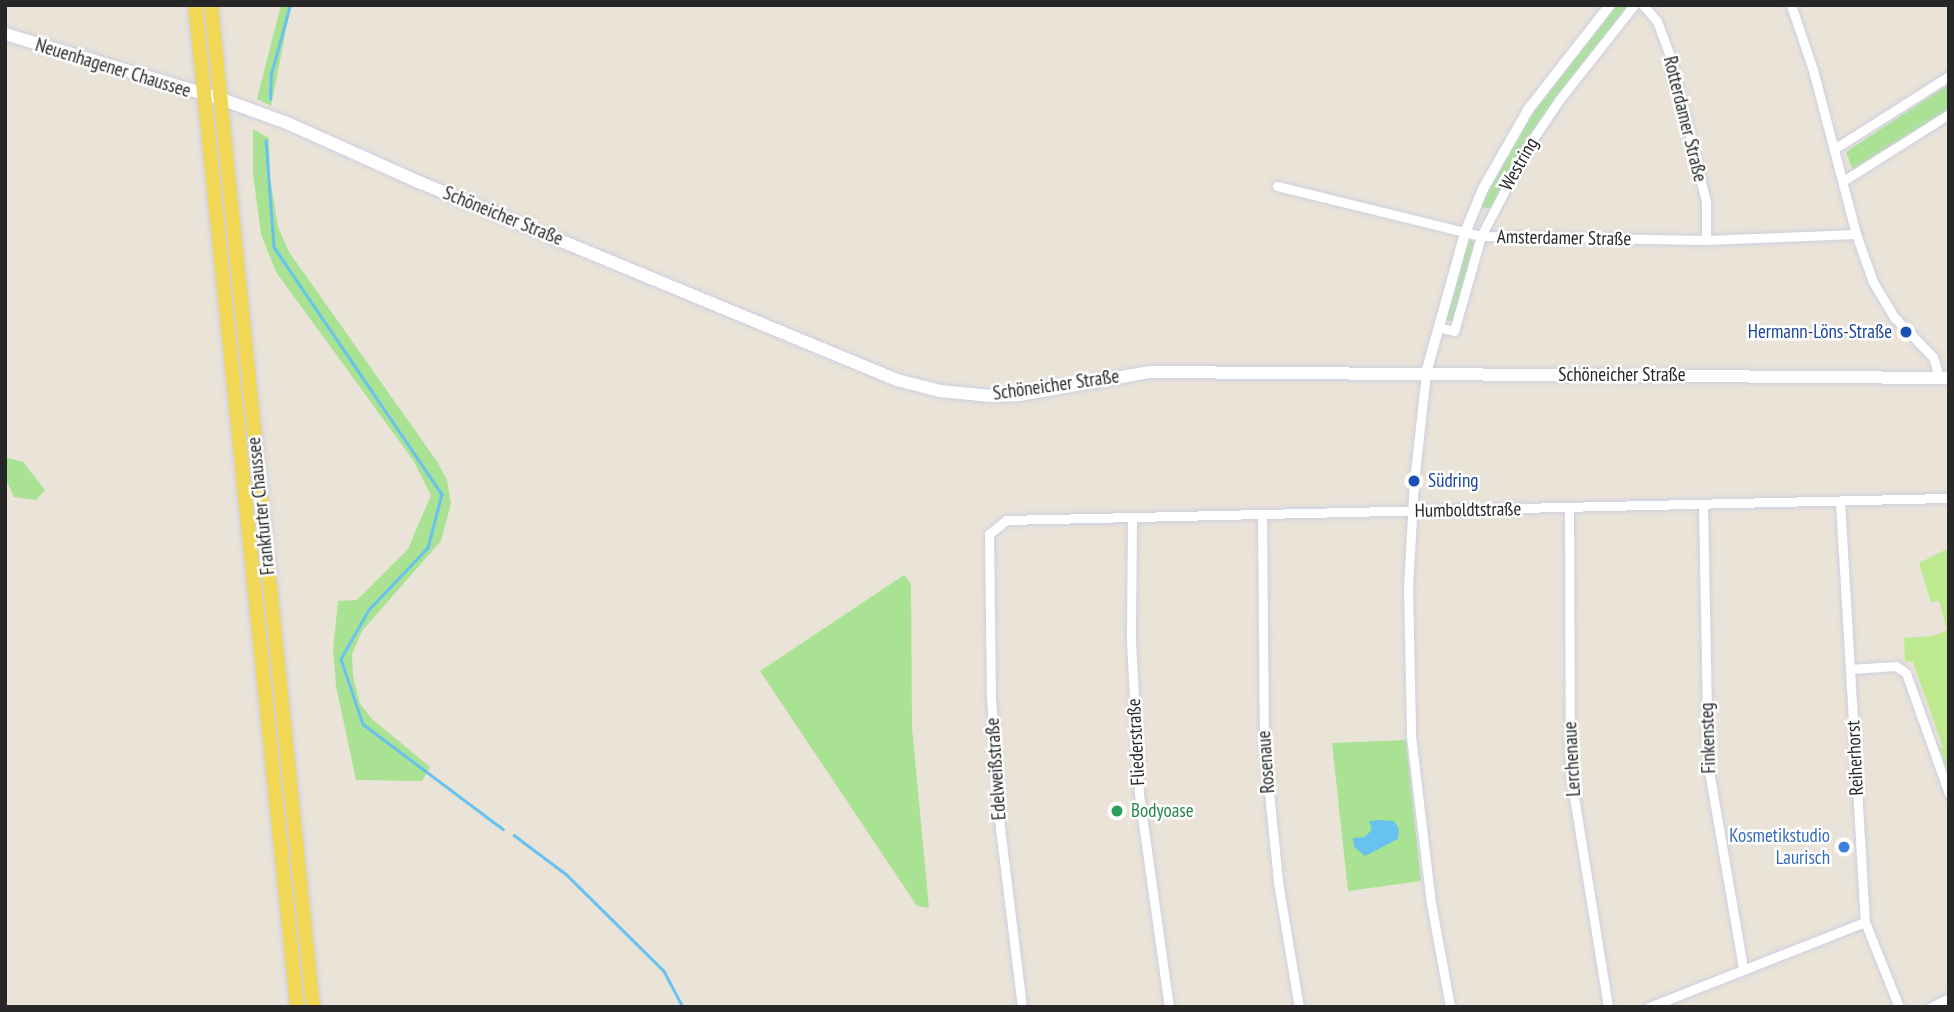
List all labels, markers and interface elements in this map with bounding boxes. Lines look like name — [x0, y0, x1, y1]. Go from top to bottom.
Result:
street label: Neuenhagener Chaussee — [33, 34, 193, 102]
street label: Rotterdamer Straße — [1658, 54, 1712, 184]
street label: Westring — [1495, 133, 1543, 195]
street label: Schöneicher Straße — [440, 182, 566, 250]
street label: Amsterdamer Straße — [1497, 225, 1631, 251]
place label: Hermann-Löns-Straße — [1748, 321, 1892, 343]
marker: Hermann-Löns-Straße — [1898, 324, 1914, 340]
street label: Schöneicher Straße — [1558, 364, 1686, 386]
street label: Schöneicher Straße — [991, 365, 1121, 405]
street label: Frankfurter Chaussee — [242, 436, 280, 576]
place label: Südring — [1428, 470, 1478, 492]
marker: Südring — [1406, 473, 1422, 489]
street label: Humboldtstraße — [1414, 498, 1522, 522]
street label: Fliederstraße — [1122, 698, 1150, 786]
street label: Finkensteg — [1695, 702, 1721, 774]
street label: Edelweißstraße — [981, 717, 1011, 821]
street label: Reiherhorst — [1842, 720, 1868, 796]
street label: Lerchenaue — [1559, 721, 1585, 797]
street label: Rosenaue — [1252, 730, 1280, 794]
place label: Bodyoase — [1131, 800, 1194, 822]
marker: Bodyoase — [1109, 803, 1125, 819]
place label: Kosmetikstudio Laurisch — [1729, 825, 1830, 869]
marker: Kosmetikstudio Laurisch — [1836, 839, 1852, 855]

